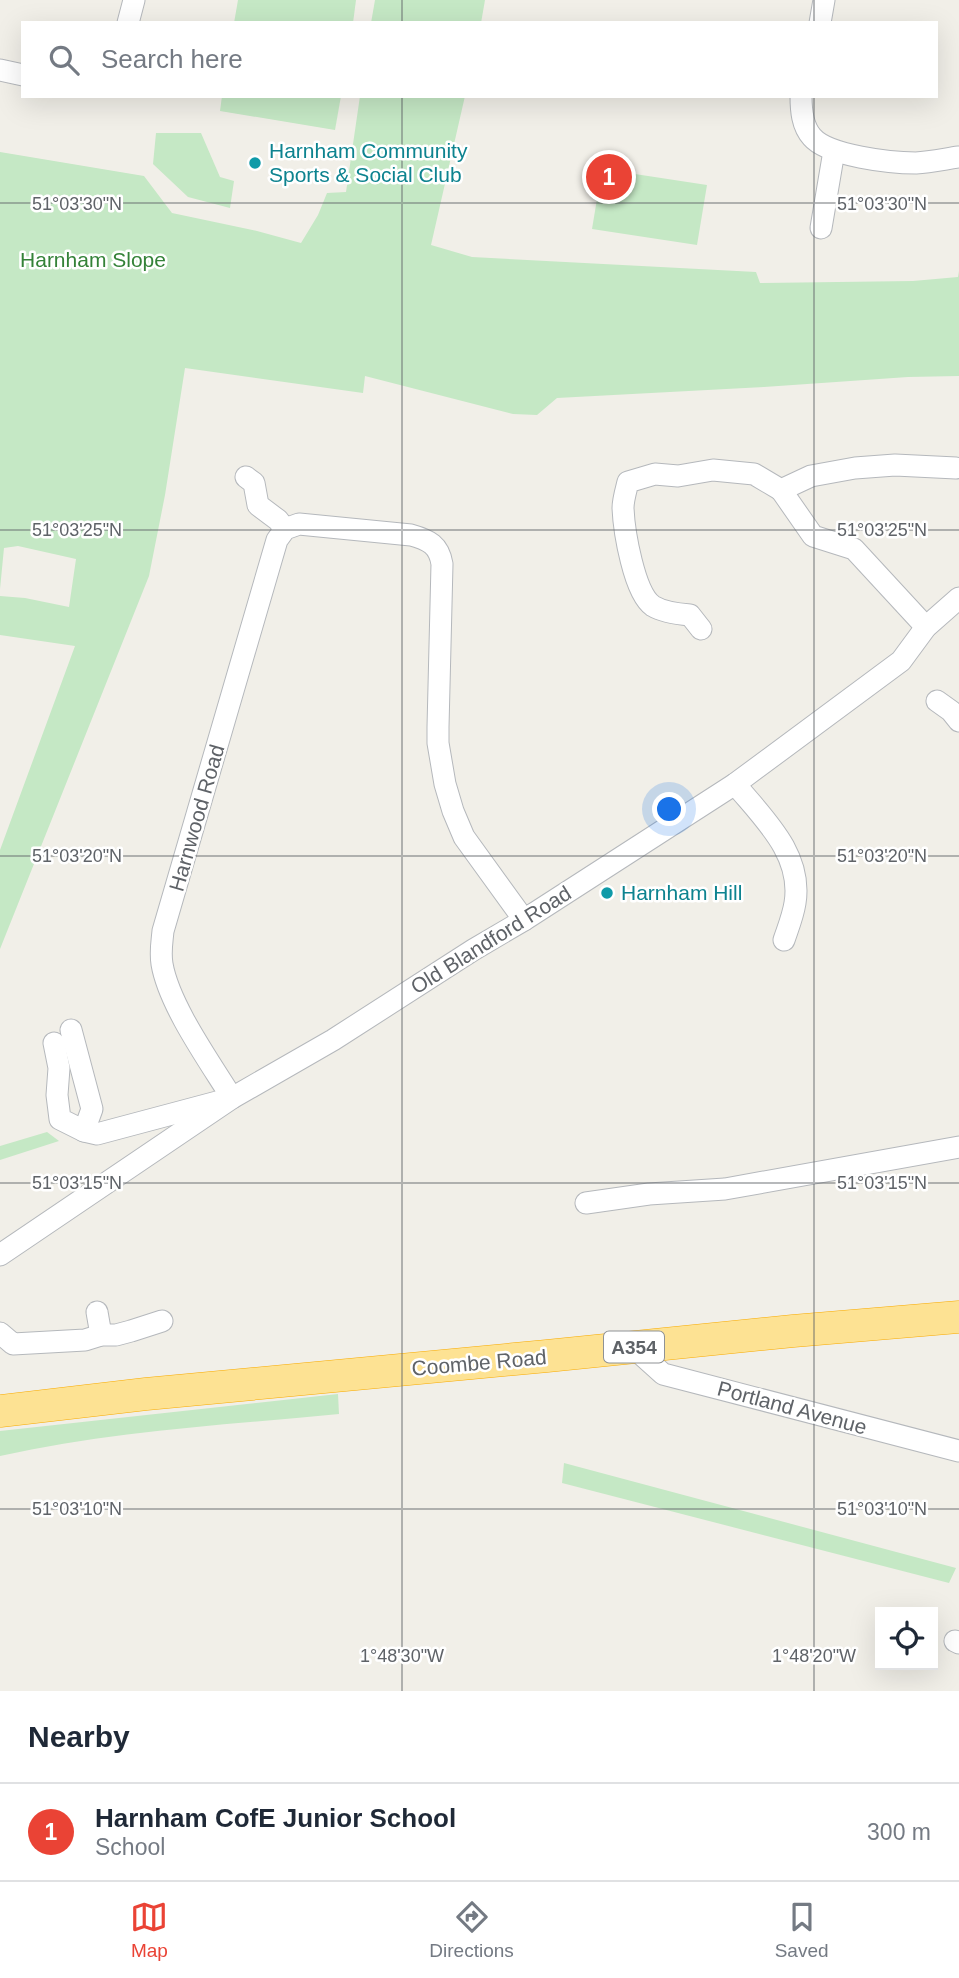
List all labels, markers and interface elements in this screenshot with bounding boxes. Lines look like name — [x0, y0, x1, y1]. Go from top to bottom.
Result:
search box — [21, 21, 938, 98]
icon: search — [45, 41, 83, 79]
text: Search here — [101, 44, 243, 74]
place label: Harnham Community Sports & Social Club — [269, 139, 468, 186]
pin: 1 — [586, 151, 632, 203]
marker: Harnham Community Sports & Social Club — [247, 155, 263, 171]
text: 51°03'30"N — [32, 194, 122, 214]
text: 51°03'30"N — [837, 194, 927, 214]
park label: Harnham Slope — [20, 248, 166, 271]
text: 51°03'25"N — [32, 520, 122, 540]
text: 51°03'25"N — [837, 520, 927, 540]
street label: Harnwood Road — [165, 742, 228, 894]
your location — [652, 792, 686, 826]
text: 51°03'20"N — [32, 846, 122, 866]
text: 51°03'20"N — [837, 846, 927, 866]
street label: Old Blandford Road — [406, 881, 575, 998]
place label: Harnham Hill — [621, 881, 742, 904]
marker: Harnham Hill — [599, 885, 615, 901]
text: 51°03'15"N — [32, 1173, 122, 1193]
text: 51°03'15"N — [837, 1173, 927, 1193]
road number: A354 — [604, 1331, 664, 1362]
street label: Coombe Road — [411, 1345, 547, 1380]
street label: Portland Avenue — [715, 1377, 869, 1439]
text: 51°03'10"N — [32, 1499, 122, 1519]
text: 51°03'10"N — [837, 1499, 927, 1519]
map controls — [875, 1607, 938, 1670]
button: locate — [875, 1607, 938, 1670]
text: 1°48'30"W — [360, 1646, 444, 1666]
text: 1°48'20"W — [772, 1646, 856, 1666]
text: Nearby — [28, 1720, 130, 1753]
text: Harnham CofE Junior School — [95, 1803, 456, 1833]
text: 1 — [45, 1819, 57, 1845]
text: 300 m — [867, 1819, 931, 1845]
text: School — [95, 1834, 165, 1860]
tab: Map — [130, 1898, 168, 1962]
tab: Directions — [429, 1898, 514, 1962]
tab: Saved — [775, 1898, 829, 1962]

